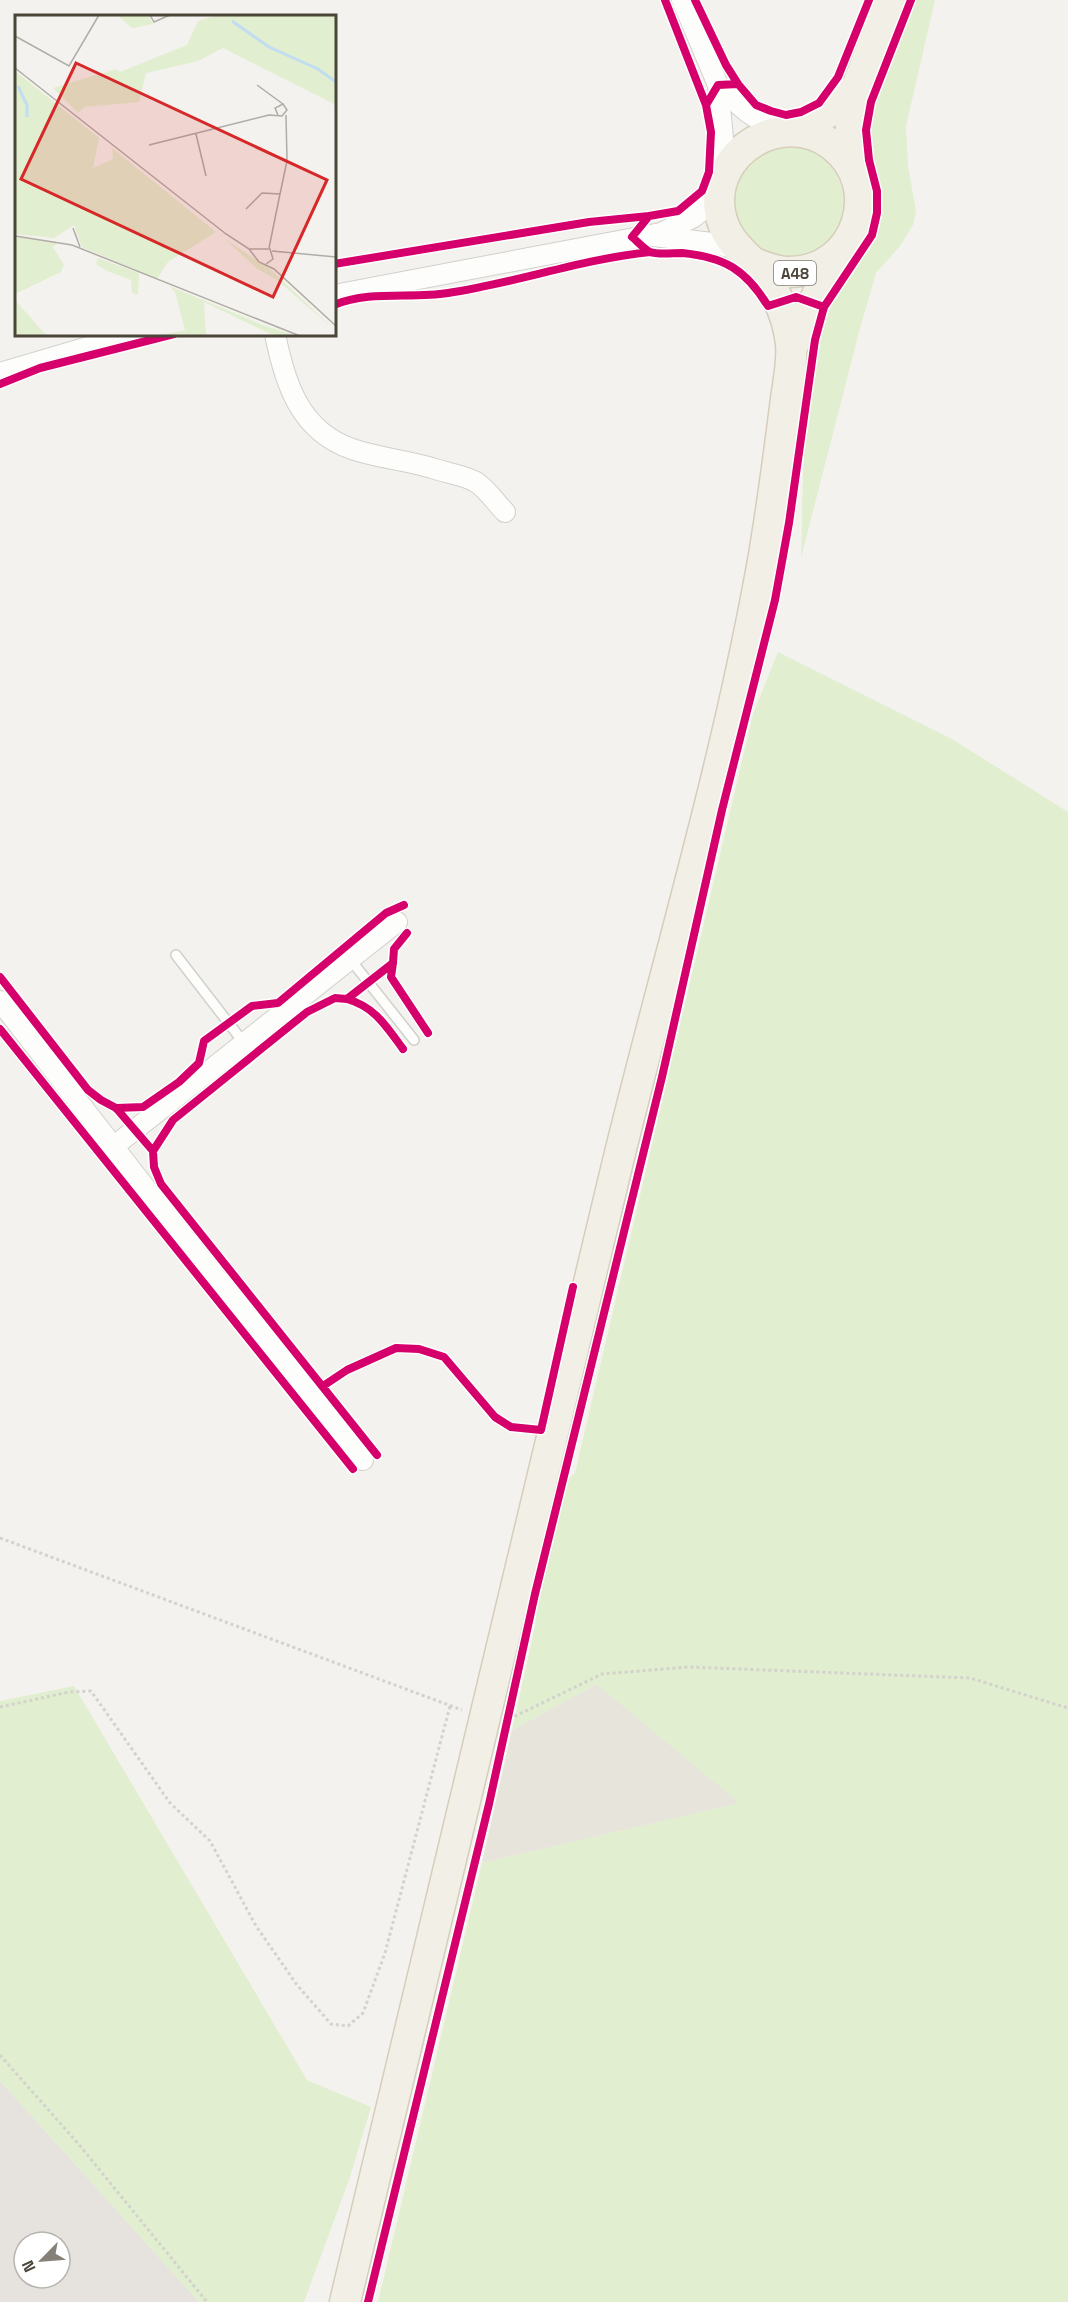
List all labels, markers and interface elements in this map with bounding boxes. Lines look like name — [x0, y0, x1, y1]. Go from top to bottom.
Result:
inset map — [15, 15, 336, 336]
road number: A48 — [774, 261, 816, 285]
north arrow — [12, 2230, 72, 2290]
text: N — [17, 2257, 41, 2275]

